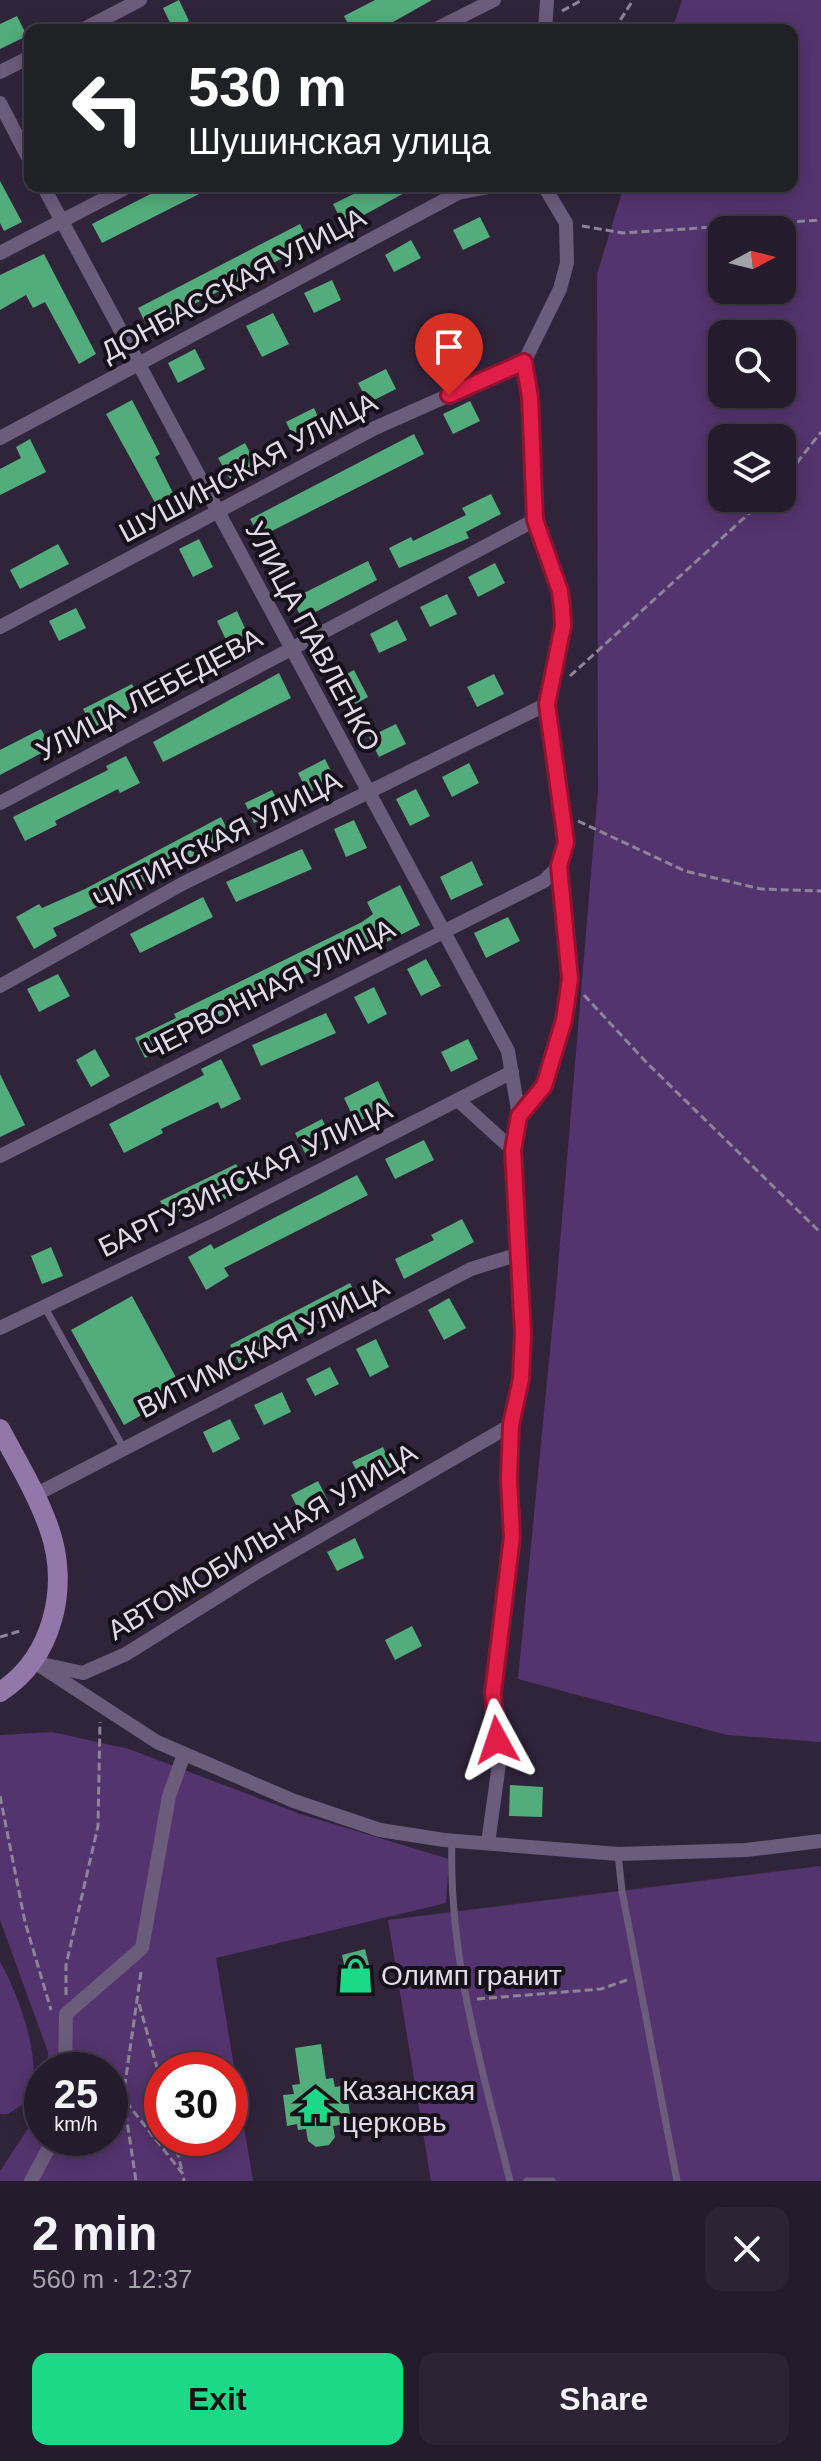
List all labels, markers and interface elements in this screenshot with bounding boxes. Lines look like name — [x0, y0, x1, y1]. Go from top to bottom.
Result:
text: 530 m — [188, 55, 347, 118]
icon: left — [56, 56, 160, 160]
text: Шушинская улица — [188, 121, 491, 162]
street label: ДОНБАССКАЯ УЛИЦА — [96, 201, 371, 367]
north arrow — [708, 216, 796, 304]
map controls — [708, 216, 796, 512]
pin — [415, 313, 483, 395]
button: search — [708, 320, 796, 408]
icon: arrive — [427, 325, 471, 369]
street label: ШУШИНСКАЯ УЛИЦА — [114, 386, 383, 549]
button: layers — [708, 424, 796, 512]
street label: УЛИЦА ПАВЛЕНКО — [239, 516, 386, 756]
street label: УЛИЦА ЛЕБЕДЕВА — [31, 622, 267, 767]
street label: ЧИТИНСКАЯ УЛИЦА — [88, 764, 347, 916]
street label: ЧЕРВОННАЯ УЛИЦА — [139, 913, 400, 1066]
street label: БАРГУЗИНСКАЯ УЛИЦА — [93, 1094, 397, 1263]
street label: ВИТИМСКАЯ УЛИЦА — [133, 1271, 394, 1424]
street label: АВТОМОБИЛЬНАЯ УЛИЦА — [102, 1437, 423, 1646]
position arrow — [455, 1698, 539, 1782]
shop icon: Олимп гранит — [336, 1956, 374, 1994]
place label: Олимп гранит — [381, 1960, 562, 1991]
speed limit sign: 30 — [144, 2052, 248, 2156]
text: 25 — [54, 2072, 98, 2116]
place label: Казанская церковь — [342, 2075, 475, 2138]
temple icon: Казанская церковь — [297, 2087, 335, 2125]
text: km/h — [54, 2113, 98, 2135]
text: 2 min — [32, 2207, 157, 2260]
button: close — [705, 2207, 789, 2291]
text: 560 m · 12:37 — [32, 2264, 192, 2294]
button: Exit — [32, 2353, 403, 2445]
button: Share — [419, 2353, 789, 2445]

